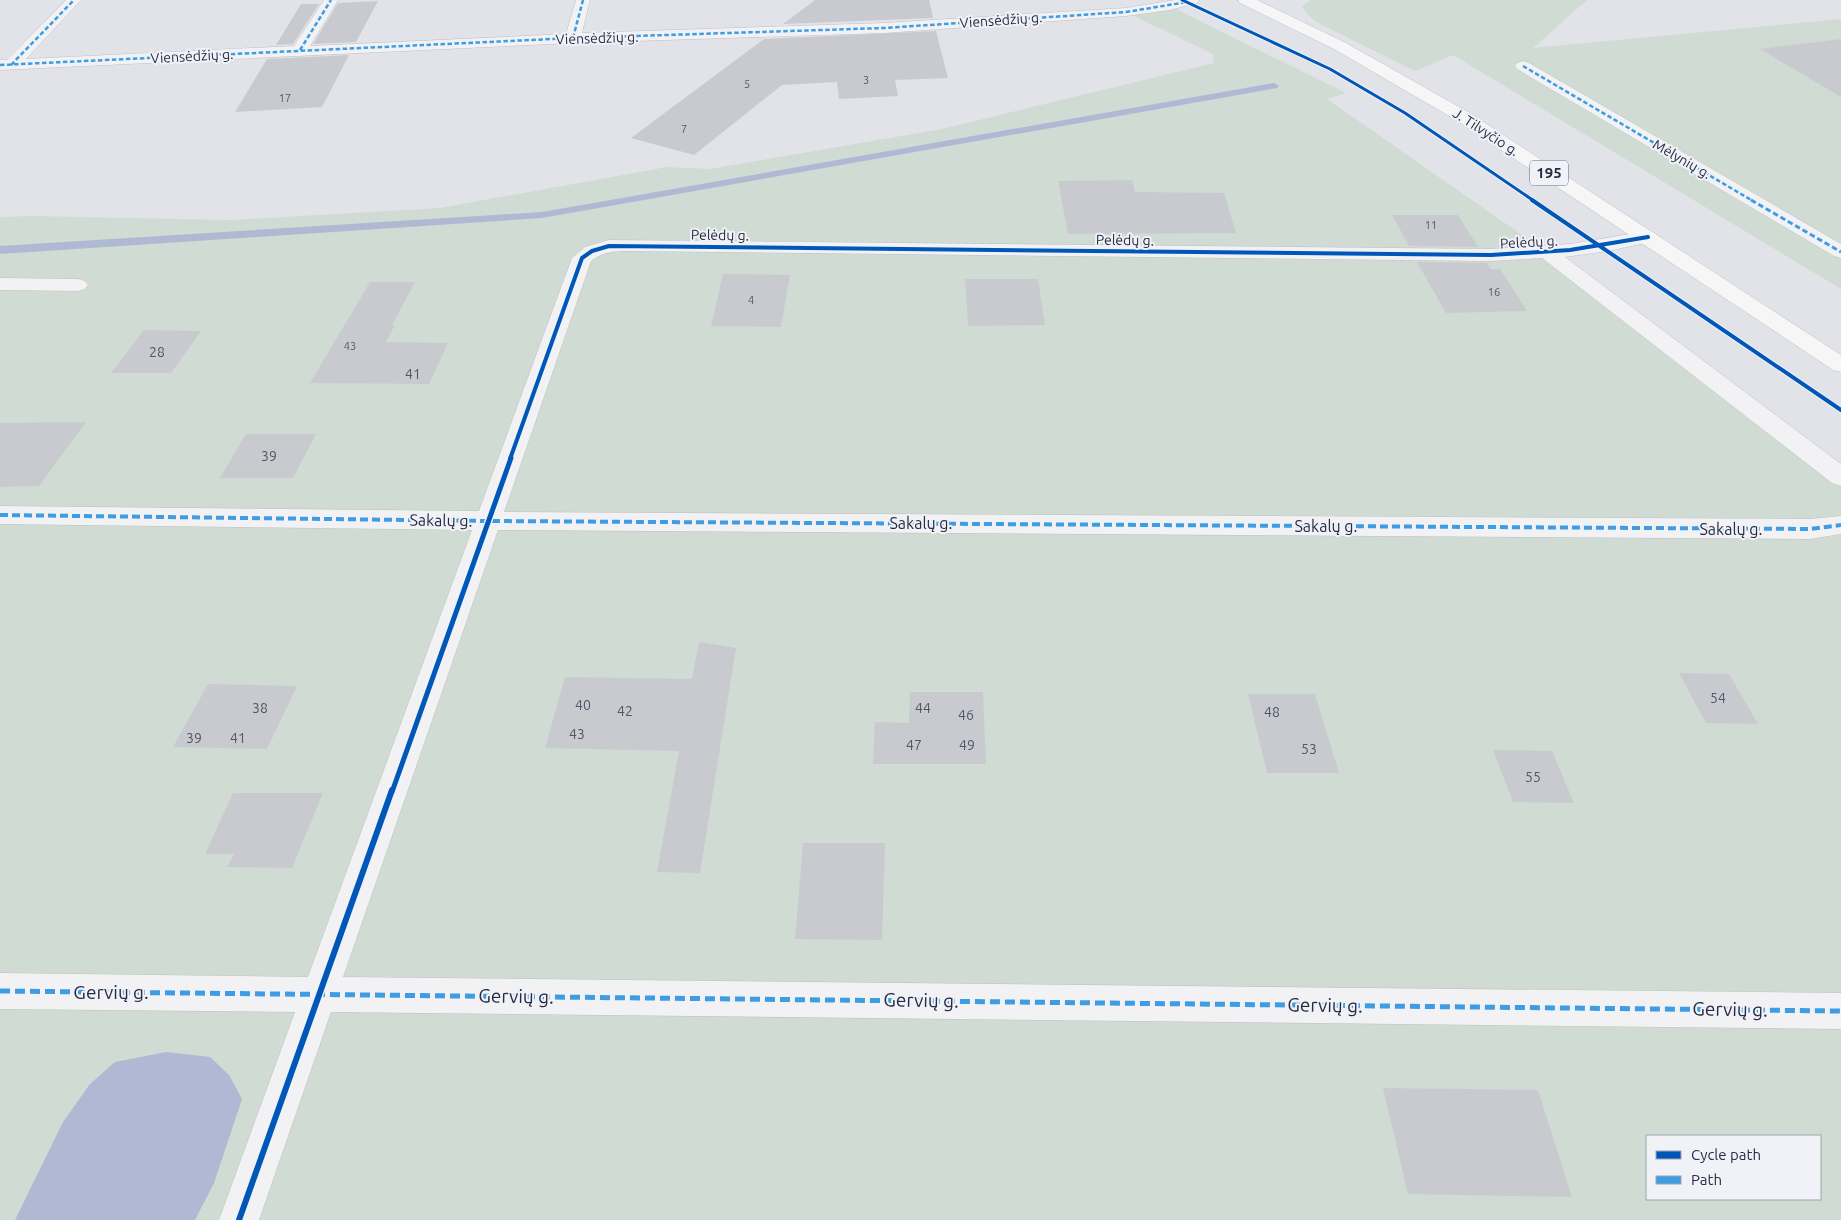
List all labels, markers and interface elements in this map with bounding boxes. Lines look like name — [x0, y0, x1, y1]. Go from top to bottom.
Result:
street label: Viensėdžių g. — [959, 9, 1043, 31]
street label: Viensėdžių g. — [555, 29, 639, 47]
street label: Viensėdžių g. — [150, 46, 234, 66]
house number: 3 — [863, 74, 869, 86]
house number: 5 — [744, 78, 750, 90]
house number: 17 — [279, 92, 291, 104]
street label: J. Tilvyčio g. — [1450, 105, 1522, 159]
house number: 7 — [681, 123, 687, 135]
street label: Mėlynių g. — [1650, 136, 1714, 182]
road number: 195 — [1530, 160, 1568, 186]
house number: 11 — [1425, 219, 1437, 231]
street label: Pelėdų g. — [691, 226, 749, 244]
street label: Pelėdų g. — [1096, 231, 1154, 249]
street label: Pelėdų g. — [1500, 232, 1558, 252]
house number: 16 — [1488, 286, 1500, 298]
house number: 4 — [748, 294, 754, 306]
house number: 43 — [344, 340, 356, 352]
house number: 28 — [149, 344, 165, 360]
house number: 41 — [405, 366, 421, 382]
house number: 39 — [261, 448, 277, 464]
street label: Sakalų g. — [409, 510, 473, 530]
street label: Sakalų g. — [889, 514, 953, 532]
street label: Sakalų g. — [1294, 517, 1358, 535]
street label: Sakalų g. — [1699, 520, 1763, 538]
house number: 54 — [1710, 690, 1726, 706]
house number: 40 — [575, 697, 591, 713]
house number: 38 — [252, 700, 268, 716]
house number: 44 — [915, 700, 931, 716]
house number: 42 — [617, 703, 633, 719]
house number: 48 — [1264, 704, 1280, 720]
house number: 46 — [958, 707, 974, 723]
house number: 43 — [569, 726, 585, 742]
house number: 39 — [186, 730, 202, 746]
house number: 41 — [230, 730, 246, 746]
house number: 47 — [906, 737, 922, 753]
house number: 49 — [959, 737, 975, 753]
house number: 53 — [1301, 741, 1317, 757]
house number: 55 — [1525, 769, 1541, 785]
street label: Gervių g. — [73, 981, 149, 1003]
street label: Gervių g. — [478, 984, 554, 1008]
street label: Gervių g. — [883, 988, 959, 1012]
street label: Gervių g. — [1287, 993, 1363, 1017]
street label: Gervių g. — [1692, 997, 1768, 1021]
legend — [1646, 1135, 1821, 1200]
text: Cycle path — [1691, 1146, 1761, 1163]
text: Path — [1691, 1171, 1722, 1188]

